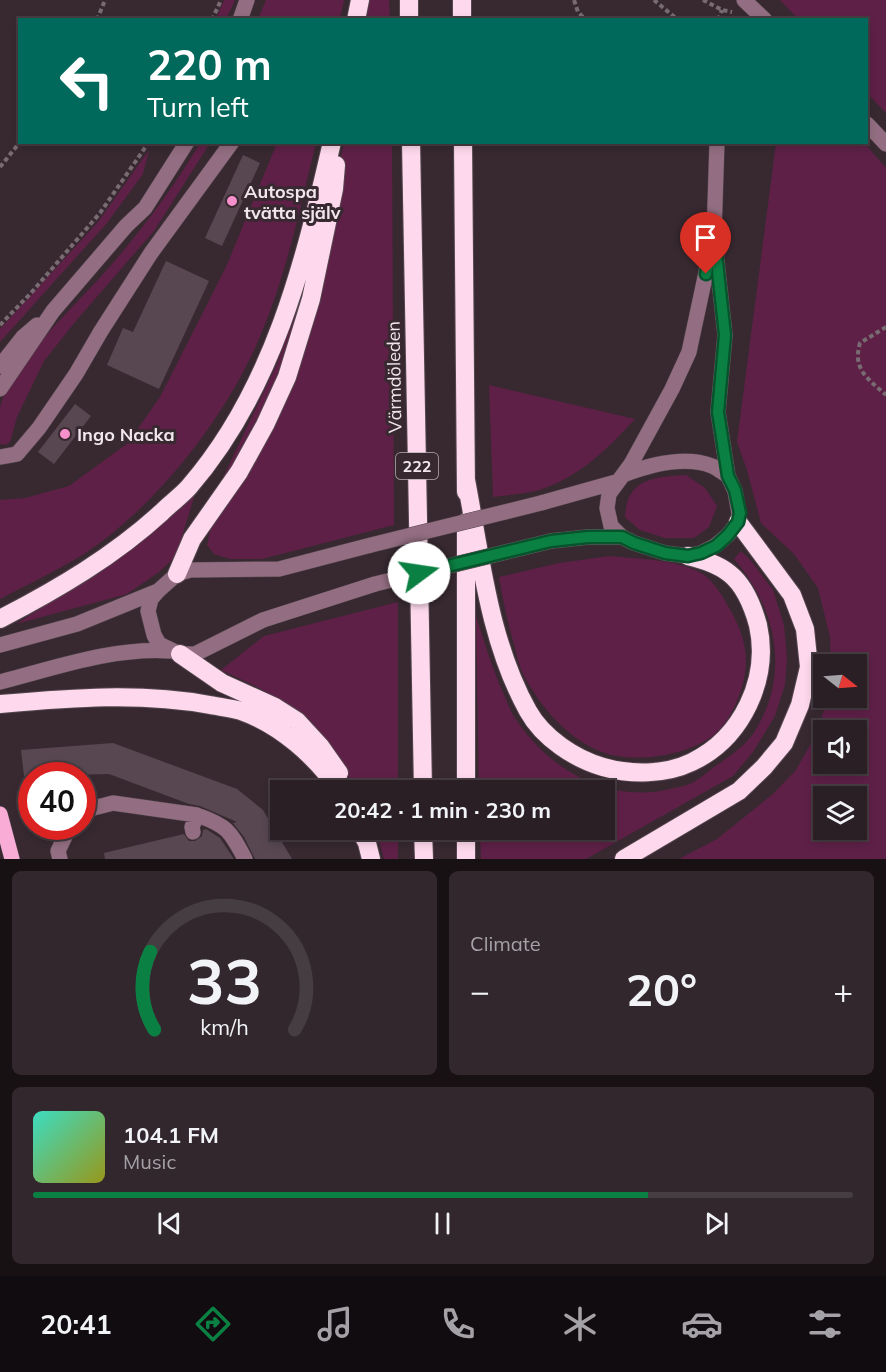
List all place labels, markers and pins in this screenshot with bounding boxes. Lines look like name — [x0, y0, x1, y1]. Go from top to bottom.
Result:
place label: Autospa tvätta själv — [244, 180, 341, 224]
marker: Autospa tvätta själv — [225, 194, 239, 208]
pin — [680, 212, 731, 274]
place label: Ingo Nacka — [77, 423, 175, 446]
marker: Ingo Nacka — [58, 427, 72, 441]

